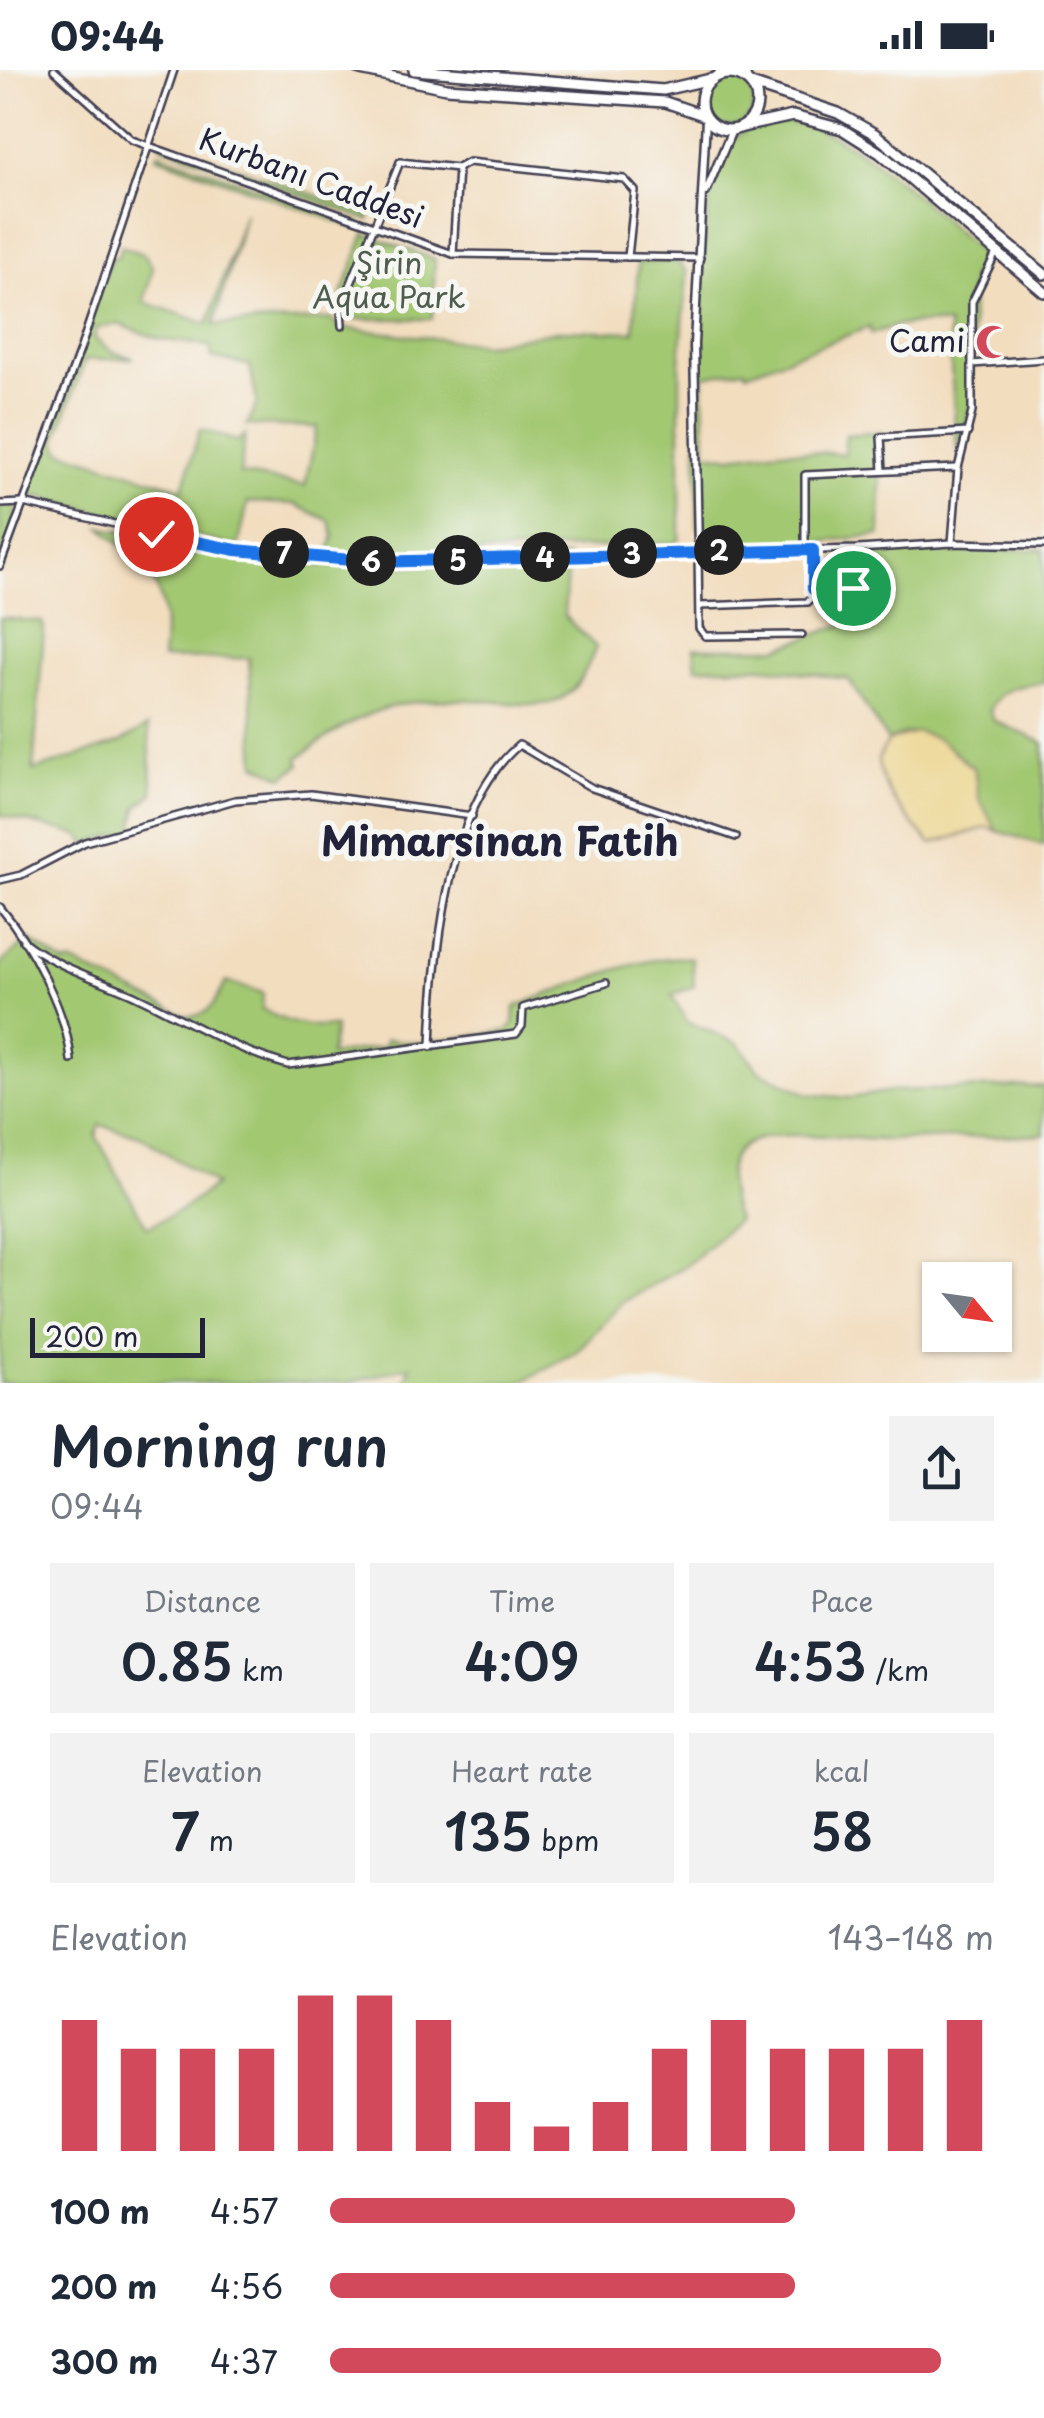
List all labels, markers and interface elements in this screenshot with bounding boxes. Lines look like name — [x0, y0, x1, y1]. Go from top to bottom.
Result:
text: 09:44 — [50, 7, 164, 64]
street label: Kurbanı Caddesi — [193, 115, 430, 238]
park label: Şirin Aqua Park — [312, 239, 466, 318]
place label: Cami — [889, 317, 965, 362]
mosque icon: Cami — [974, 323, 1012, 361]
pin — [114, 492, 199, 577]
icon: check — [129, 507, 184, 562]
pin: 2 — [694, 525, 744, 575]
pin: 7 — [259, 528, 309, 578]
pin: 3 — [607, 528, 657, 578]
text: 2 — [709, 528, 729, 571]
text: 7 — [276, 531, 292, 574]
text: 3 — [623, 531, 641, 574]
pin: 4 — [520, 532, 570, 582]
pin: 5 — [433, 535, 483, 585]
text: 4 — [535, 535, 555, 578]
pin: 6 — [346, 536, 396, 586]
text: 5 — [449, 538, 467, 581]
text: 6 — [361, 539, 381, 582]
pin — [811, 546, 896, 631]
icon: arrive — [826, 561, 881, 616]
district label: Mimarsinan Fatih — [321, 809, 679, 870]
north arrow — [922, 1262, 1012, 1352]
map controls — [922, 1262, 1012, 1352]
scale bar — [30, 1313, 205, 1358]
text: 200 m — [45, 1314, 138, 1357]
text: Morning run — [50, 1403, 388, 1486]
button: share — [889, 1416, 994, 1521]
text: 09:44 — [50, 1482, 144, 1530]
text: Distance — [144, 1579, 261, 1622]
text: Time — [489, 1579, 555, 1622]
text: Pace — [810, 1579, 873, 1622]
text: 0.85 — [121, 1622, 233, 1698]
text: 4:09 — [465, 1622, 579, 1698]
text: 4:53 — [754, 1622, 866, 1698]
text: km — [233, 1648, 284, 1691]
text: /km — [866, 1648, 929, 1691]
text: Elevation — [142, 1749, 263, 1792]
text: Heart rate — [451, 1749, 593, 1792]
text: kcal — [814, 1749, 870, 1792]
text: 7 — [171, 1792, 199, 1868]
text: 135 — [445, 1792, 532, 1868]
text: 58 — [810, 1792, 873, 1868]
text: m — [199, 1818, 234, 1861]
text: bpm — [532, 1818, 599, 1861]
text: Elevation — [50, 1913, 188, 1961]
text: 143–148 m — [828, 1913, 994, 1961]
text: 100 m — [50, 2187, 150, 2235]
text: 4:57 — [210, 2187, 279, 2235]
text: 200 m — [50, 2262, 157, 2310]
text: 4:56 — [210, 2262, 283, 2310]
text: 300 m — [50, 2337, 158, 2385]
text: 4:37 — [210, 2337, 278, 2385]

